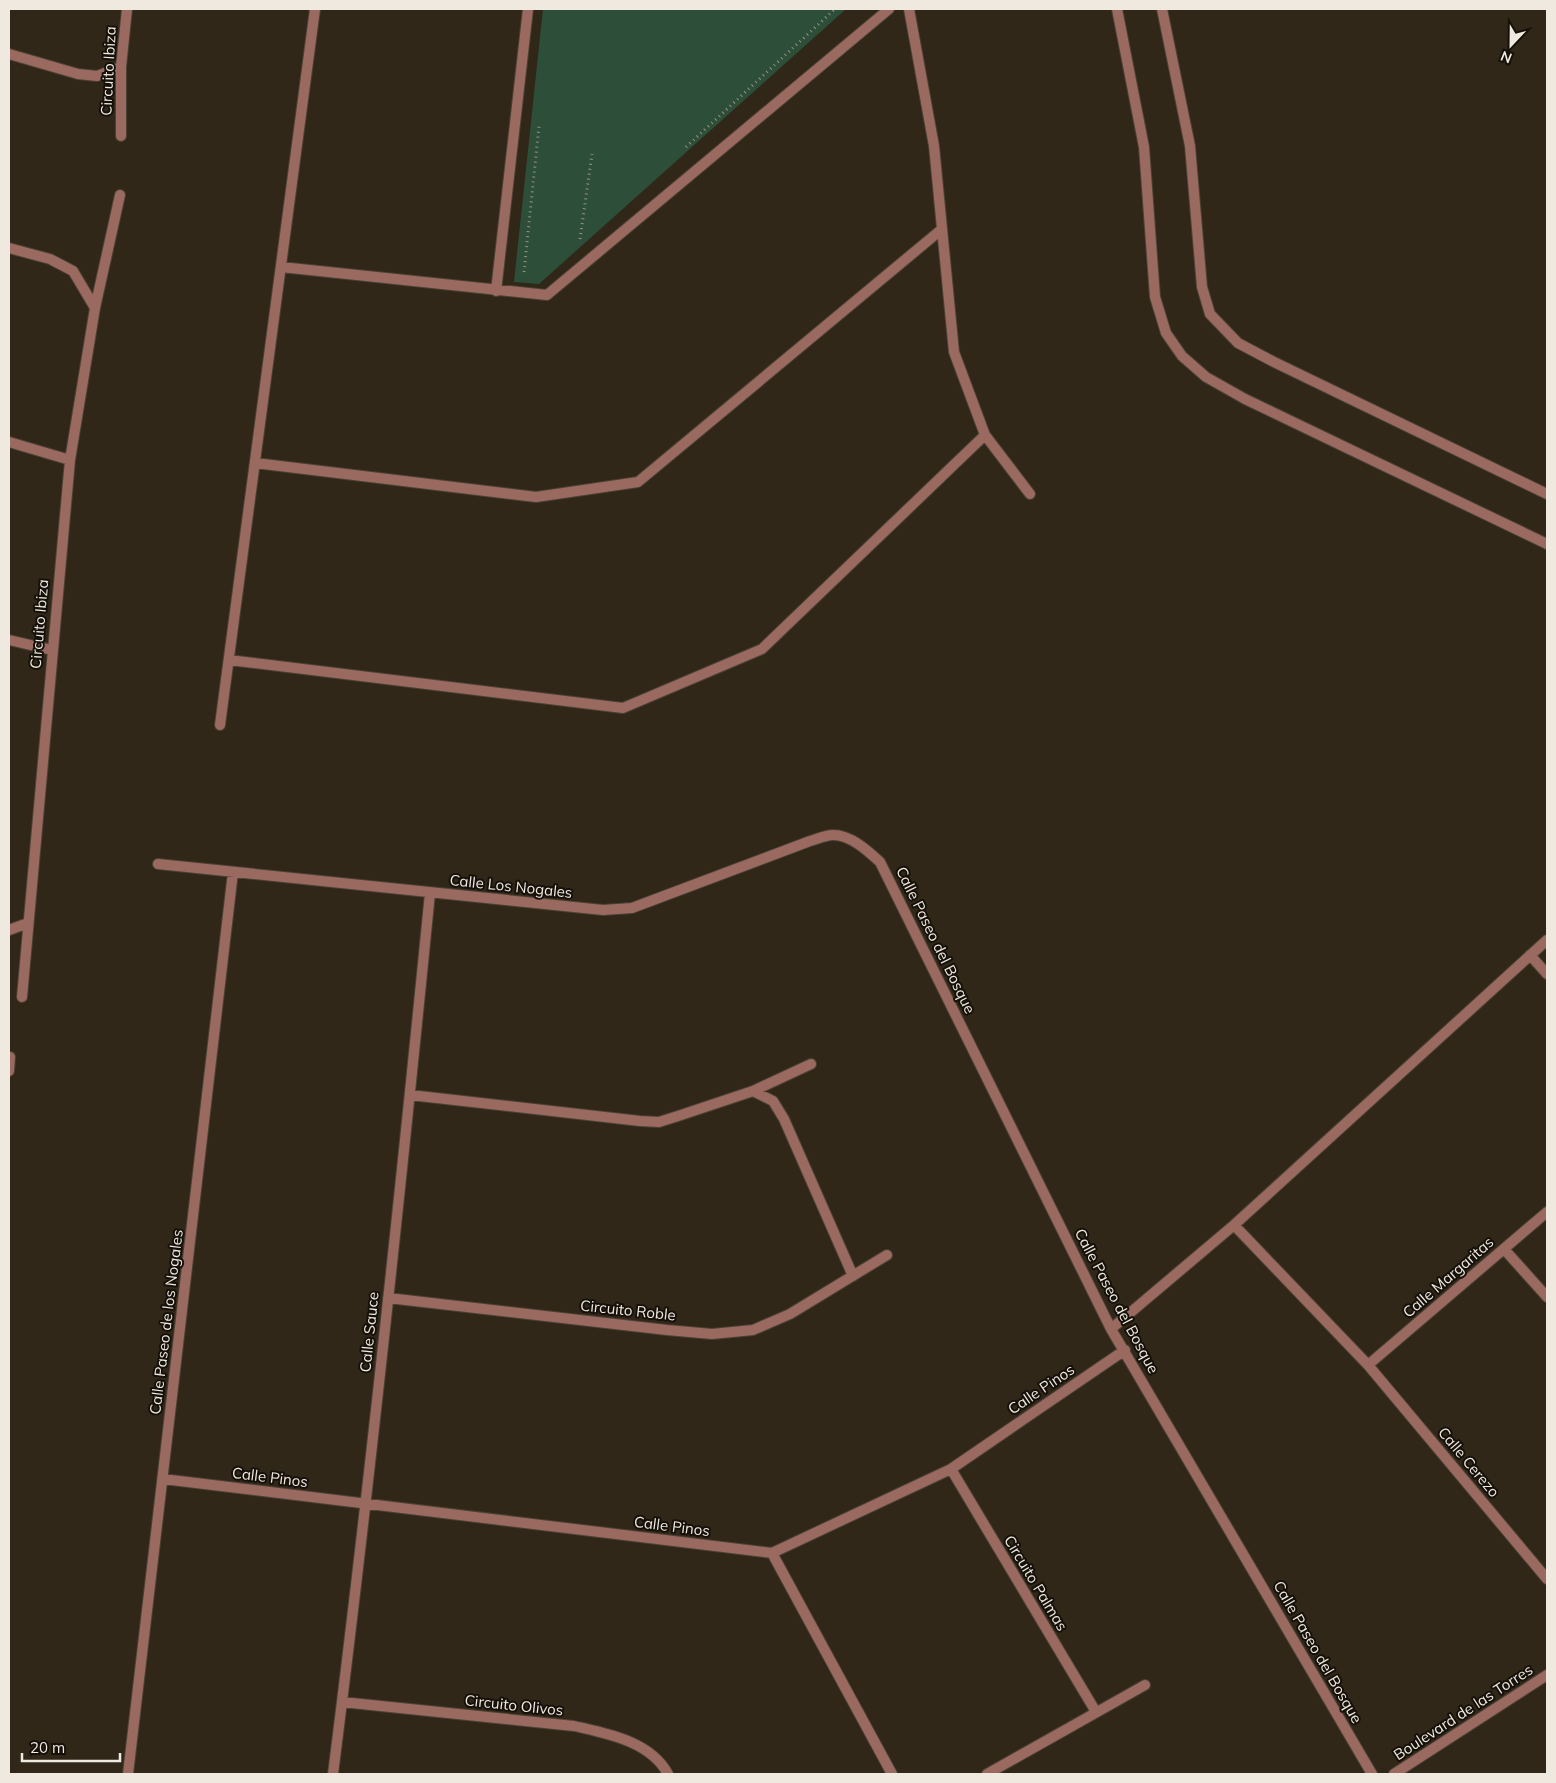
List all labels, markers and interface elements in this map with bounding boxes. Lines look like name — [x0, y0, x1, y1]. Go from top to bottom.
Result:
north arrow — [1486, 20, 1536, 70]
street label: Circuito Ibiza — [96, 26, 120, 116]
text: N — [1498, 47, 1514, 67]
street label: Circuito Ibiza — [26, 579, 52, 669]
street label: Calle Paseo del Bosque — [892, 863, 980, 1017]
street label: Calle Los Nogales — [449, 870, 573, 902]
street label: Calle Paseo del Bosque — [1071, 1225, 1163, 1377]
street label: Calle Paseo de los Nogales — [145, 1228, 187, 1416]
street label: Calle Margaritas — [1399, 1232, 1497, 1322]
street label: Calle Sauce — [355, 1291, 383, 1373]
street label: Circuito Roble — [579, 1296, 677, 1324]
street label: Calle Pinos — [1004, 1360, 1078, 1418]
street label: Calle Cerezo — [1434, 1423, 1504, 1501]
street label: Calle Pinos — [231, 1463, 309, 1491]
street label: Calle Pinos — [633, 1512, 711, 1540]
street label: Circuito Palmas — [1000, 1532, 1072, 1634]
street label: Calle Paseo del Bosque — [1269, 1577, 1367, 1727]
street label: Boulevard de las Torres — [1390, 1660, 1536, 1764]
street label: Circuito Olivos — [464, 1690, 564, 1720]
scale bar — [22, 1730, 120, 1762]
text: 20 m — [30, 1738, 65, 1757]

